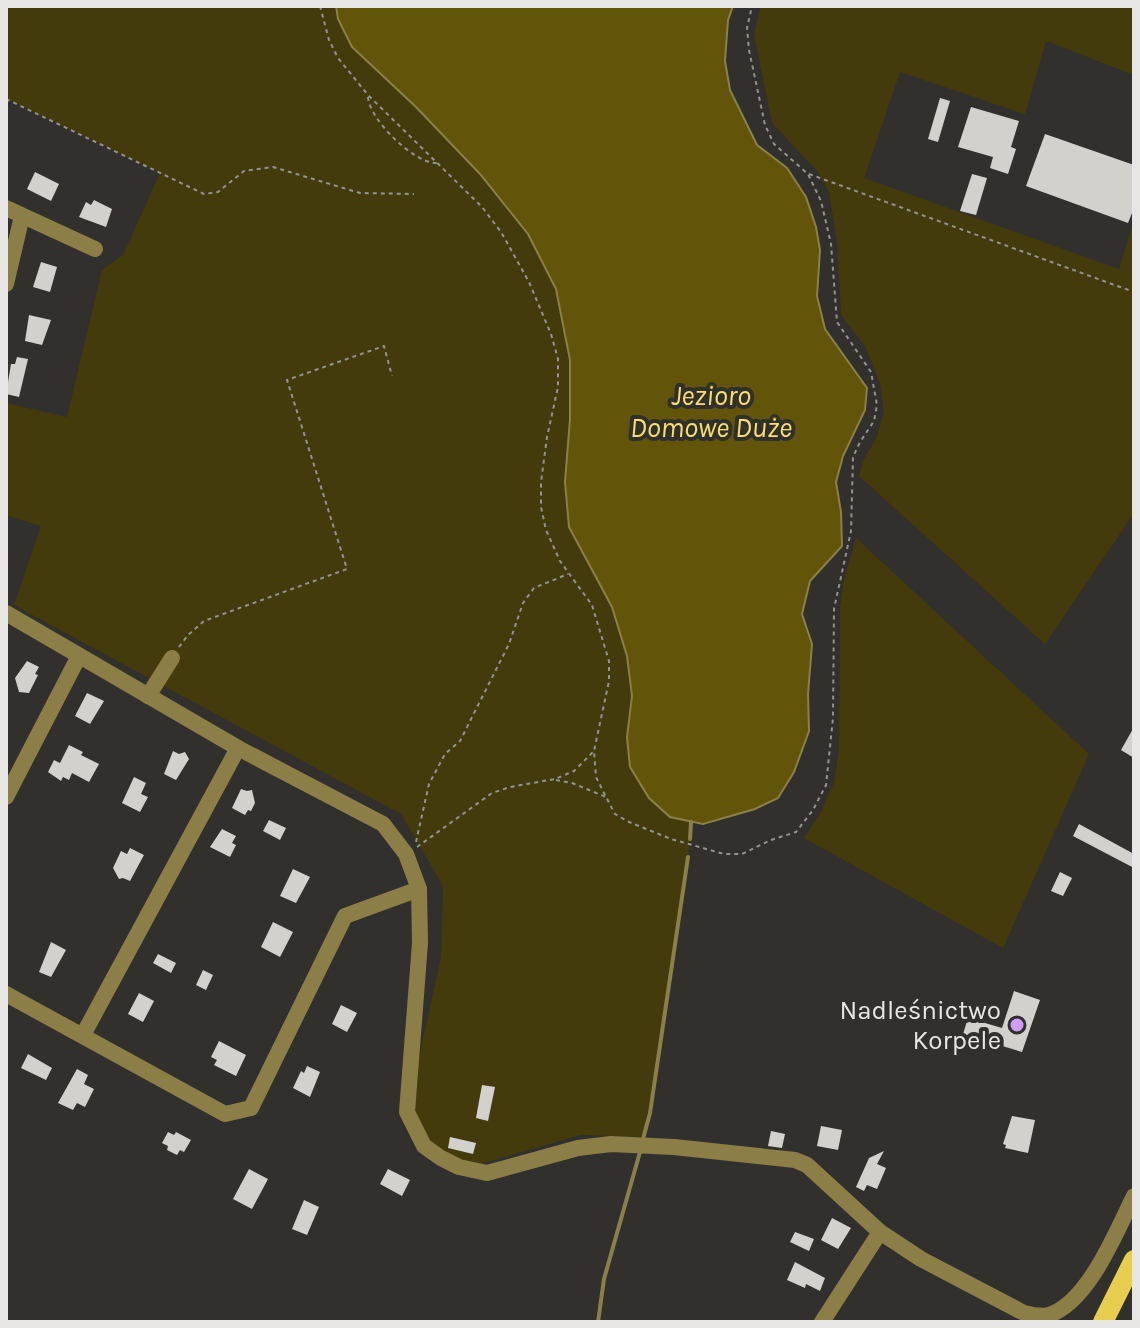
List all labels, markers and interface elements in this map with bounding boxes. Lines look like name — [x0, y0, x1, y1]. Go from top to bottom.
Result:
water label: Jezioro Domowe Duże — [630, 379, 792, 444]
place label: Nadleśnictwo Korpele — [840, 995, 1001, 1056]
marker: Nadleśnictwo Korpele — [1008, 1016, 1026, 1034]

